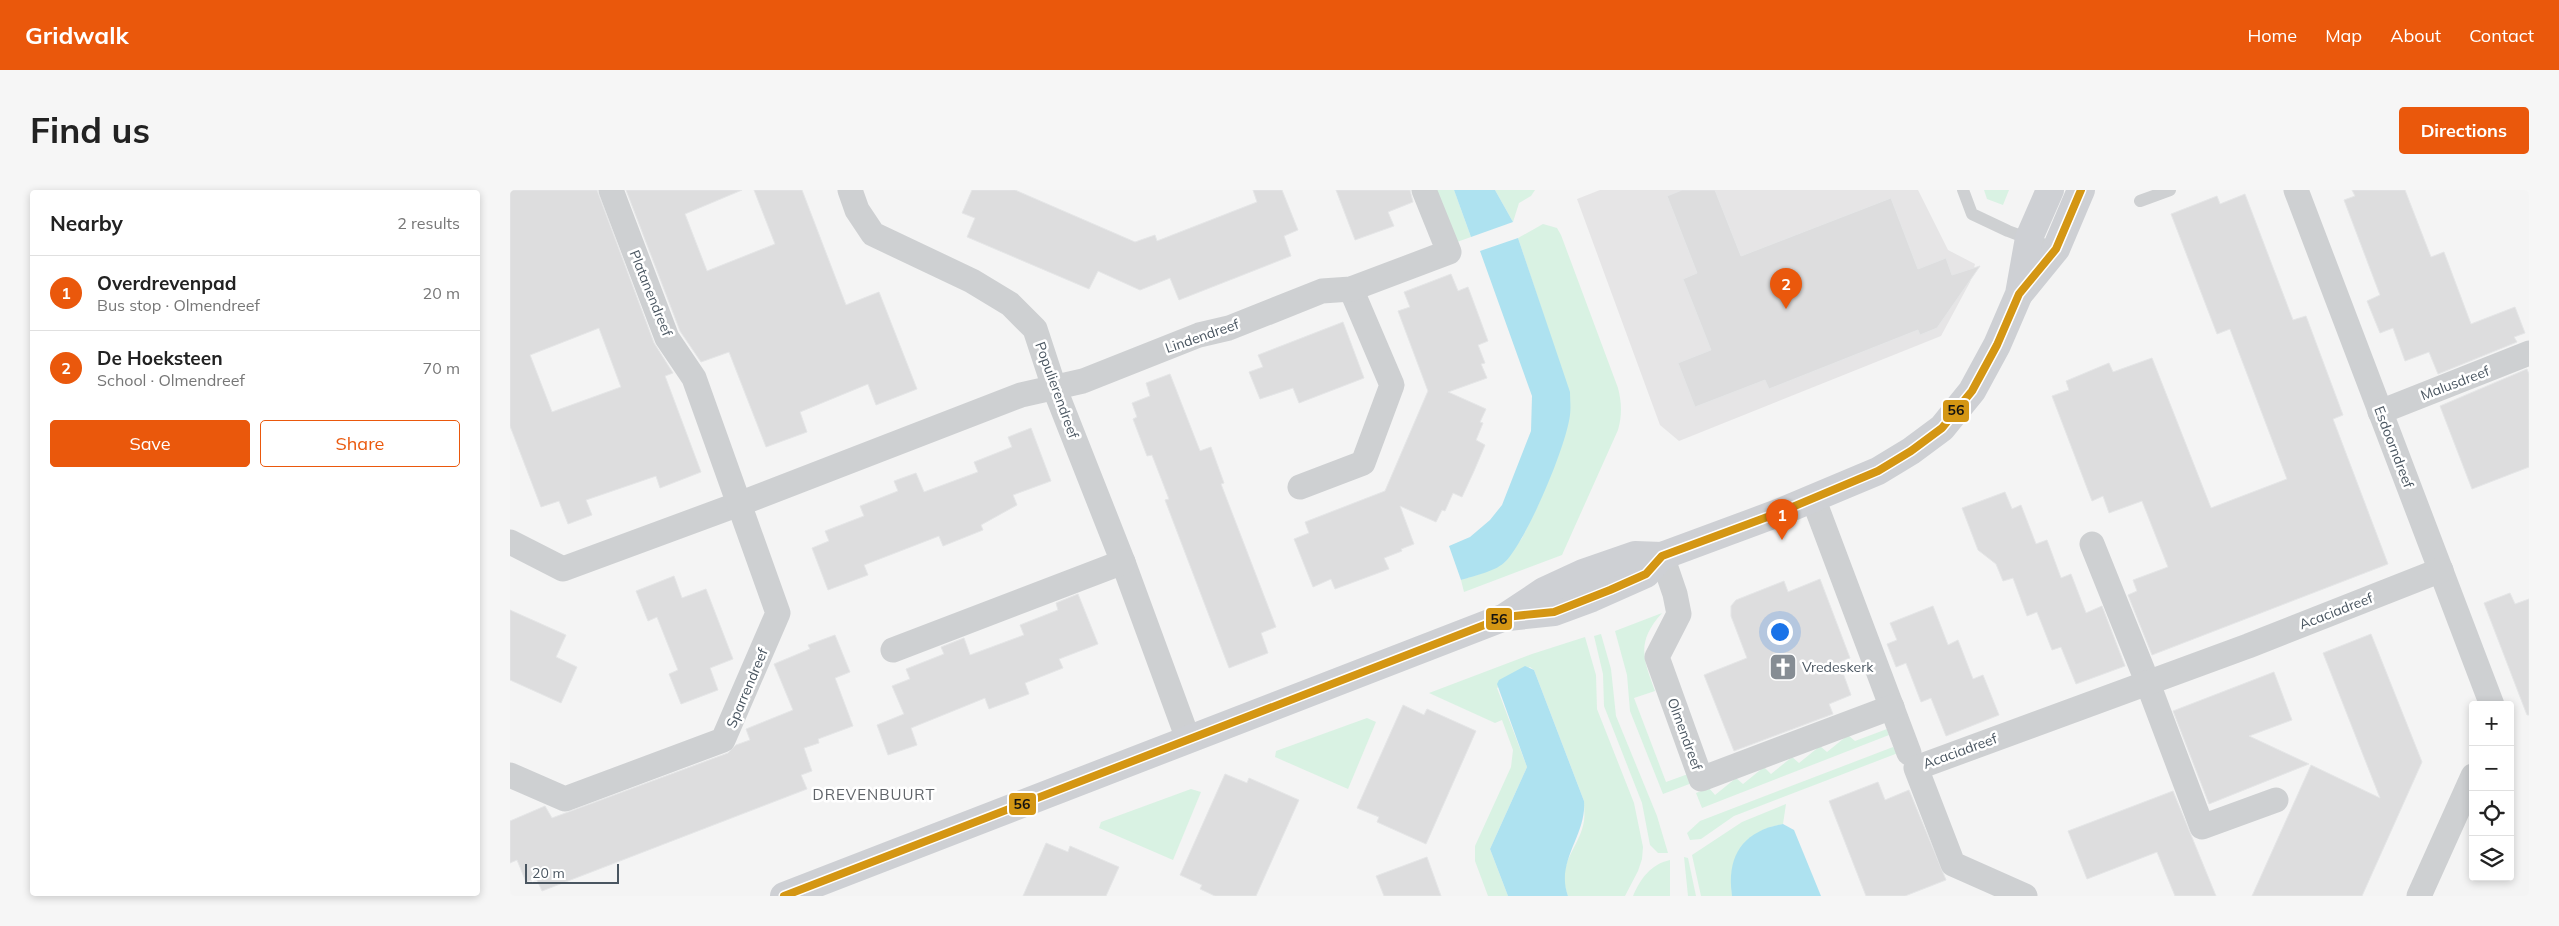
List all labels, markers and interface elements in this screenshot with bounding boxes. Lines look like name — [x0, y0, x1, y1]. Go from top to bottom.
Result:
text: Gridwalk — [25, 20, 129, 50]
text: Home — [2247, 24, 2297, 47]
text: Map — [2325, 24, 2362, 47]
text: About — [2390, 24, 2441, 47]
text: Contact — [2469, 24, 2534, 47]
button: Directions — [2399, 107, 2529, 154]
text: Find us — [30, 108, 150, 152]
text: Nearby — [50, 210, 123, 236]
text: 2 results — [397, 213, 460, 233]
street label: Platanendreef — [626, 247, 677, 339]
pin: 2 — [1770, 268, 1802, 309]
text: Overdrevenpad — [97, 271, 237, 295]
text: 1 — [61, 283, 71, 303]
text: 20 m — [423, 283, 460, 303]
text: Bus stop · Olmendreef — [97, 295, 260, 315]
street label: Lindendreef — [1163, 315, 1241, 357]
street label: Populierendreef — [1031, 339, 1083, 441]
text: De Hoeksteen — [97, 346, 223, 370]
text: 2 — [61, 358, 71, 378]
text: 70 m — [423, 358, 460, 378]
street label: Malusdreef — [2418, 362, 2492, 404]
text: School · Olmendreef — [97, 370, 245, 390]
line badge: 56 — [1942, 399, 1970, 423]
text: 56 — [1948, 401, 1964, 419]
street label: Esdoorndreef — [2370, 404, 2418, 491]
button: Save — [50, 420, 250, 467]
button: Share — [260, 420, 460, 467]
pin: 1 — [1766, 499, 1798, 540]
street label: Acaciadreef — [2297, 589, 2376, 633]
line badge: 56 — [1485, 607, 1513, 631]
text: 56 — [1491, 610, 1507, 628]
your location — [1767, 619, 1793, 645]
street label: Sparrendreef — [722, 645, 772, 731]
church icon: Vredeskerk — [1768, 652, 1798, 682]
place label: Vredeskerk — [1802, 658, 1874, 676]
street label: Olmendreef — [1664, 695, 1706, 773]
map controls — [2469, 701, 2514, 881]
button: + — [2469, 701, 2514, 746]
street label: Acaciadreef — [1921, 729, 2000, 773]
button: − — [2469, 746, 2514, 791]
district label: DREVENBUURT — [812, 785, 936, 804]
button: locate — [2469, 791, 2514, 836]
line badge: 56 — [1008, 792, 1037, 816]
text: 56 — [1014, 795, 1030, 813]
button: layers — [2469, 836, 2514, 881]
scale bar — [525, 861, 619, 884]
text: 20 m — [532, 864, 565, 882]

